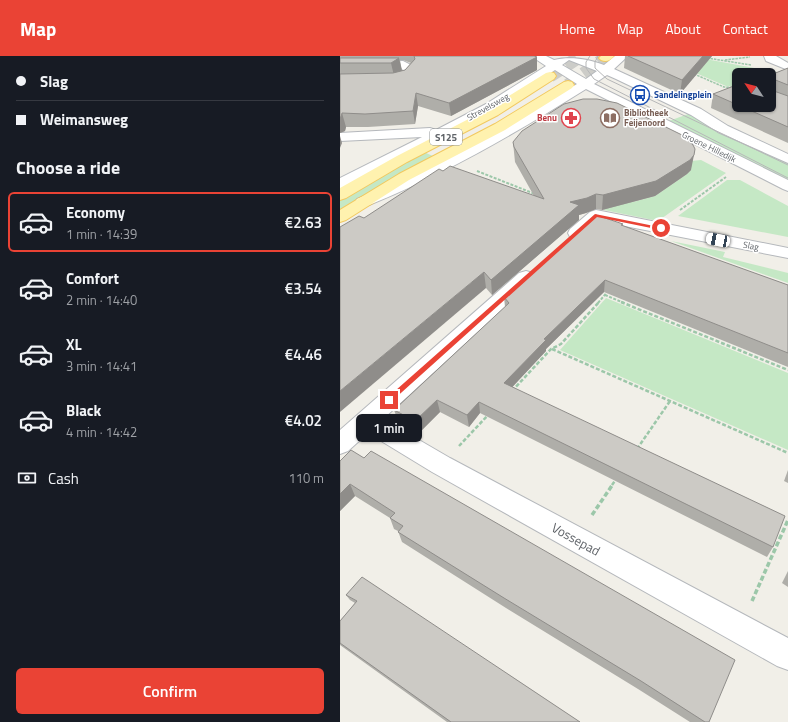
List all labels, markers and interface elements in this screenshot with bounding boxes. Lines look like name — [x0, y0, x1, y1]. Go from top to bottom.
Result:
text: Map — [20, 14, 56, 43]
text: Home — [560, 18, 595, 39]
text: Map — [617, 18, 643, 39]
text: About — [665, 18, 701, 39]
text: Contact — [723, 18, 768, 39]
north arrow — [732, 68, 776, 112]
map controls — [732, 68, 776, 112]
text: Slag — [40, 70, 68, 93]
bus stop icon: Sandelingplein — [629, 84, 651, 106]
place label: Sandelingplein — [654, 88, 712, 101]
street label: Strevelsweg — [464, 89, 512, 124]
place label: Bibliotheek Feijenoord — [624, 106, 669, 129]
pharmacy icon: Benu — [560, 107, 582, 129]
library icon: Bibliotheek Feijenoord — [599, 107, 621, 129]
text: Weimansweg — [40, 108, 128, 131]
place label: Benu — [537, 111, 557, 124]
street label: Groene Hilledijk — [680, 128, 739, 166]
road number: S125 — [430, 129, 462, 145]
text: Choose a ride — [16, 154, 120, 181]
text: Economy — [66, 201, 125, 224]
icon: car — [18, 204, 54, 240]
text: €2.63 — [285, 211, 322, 234]
route start — [652, 219, 670, 237]
text: 1 min · 14:39 — [66, 224, 137, 244]
car — [705, 232, 731, 248]
street label: Slag — [742, 238, 761, 253]
text: Comfort — [66, 267, 119, 290]
icon: car — [18, 270, 54, 306]
text: €3.54 — [285, 277, 322, 300]
text: 2 min · 14:40 — [66, 290, 137, 310]
text: XL — [66, 333, 82, 356]
icon: car — [18, 336, 54, 372]
text: €4.46 — [285, 343, 322, 366]
text: 3 min · 14:41 — [66, 356, 137, 376]
route end — [380, 391, 398, 409]
text: Black — [66, 399, 101, 422]
icon: car — [18, 402, 54, 438]
text: €4.02 — [285, 409, 322, 432]
callout: 1 min — [356, 414, 422, 442]
text: 1 min — [373, 418, 405, 438]
text: 4 min · 14:42 — [66, 422, 137, 442]
icon: cash — [16, 467, 38, 489]
text: Cash — [48, 467, 79, 490]
text: 110 m — [288, 468, 324, 488]
street label: Vossepad — [548, 517, 604, 561]
button: Confirm — [16, 668, 324, 714]

